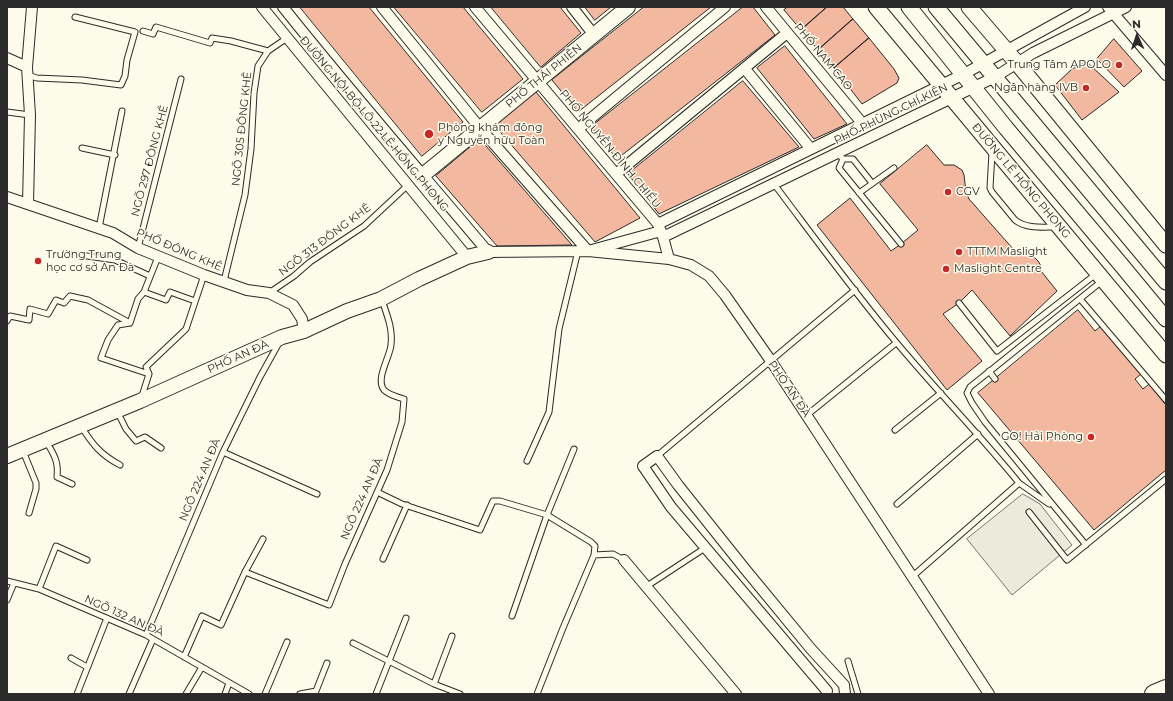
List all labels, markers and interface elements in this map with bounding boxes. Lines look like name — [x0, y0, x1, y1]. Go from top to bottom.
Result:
north arrow — [1117, 16, 1157, 56]
text: N — [1132, 17, 1141, 31]
street label: PHỐ NAM CAO — [791, 21, 855, 93]
street label: ĐƯỜNG NỘI BỘ LÔ 22 LÊ HỒNG PHONG — [297, 34, 451, 214]
street label: PHỐ THÁI PHIÊN — [503, 41, 585, 111]
place label: Trung Tâm APOLO — [1008, 58, 1111, 72]
marker: Trung Tâm APOLO — [1114, 60, 1124, 70]
street label: NGÕ 305 ĐÔNG KHÊ — [229, 71, 255, 187]
street label: PHỐ PHÙNG CHÍ KIÊN — [832, 81, 950, 147]
place label: Ngân hàng IVB — [994, 81, 1078, 95]
marker: Ngân hàng IVB — [1081, 83, 1091, 93]
street label: PHỐ NGUYỄN ĐÌNH CHIỂU — [557, 87, 663, 211]
street label: NGÕ 297 ĐÔNG KHÊ — [129, 104, 171, 218]
place label: Phòng khám đông y Nguyễn hữu Toàn — [438, 121, 545, 147]
street label: ĐƯỜNG LÊ HỒNG PHONG — [969, 121, 1073, 241]
marker: Phòng khám đông y Nguyễn hữu Toàn — [423, 128, 435, 140]
place label: CGV — [956, 185, 980, 199]
marker: CGV — [943, 187, 953, 197]
street label: NGÕ 313 ĐÔNG KHÊ — [276, 201, 374, 279]
street label: PHỐ ĐÔNG KHÊ — [134, 226, 224, 274]
place label: TTTM Maslight — [967, 245, 1047, 259]
marker: TTTM Maslight — [954, 247, 964, 257]
place label: Trường Trung học cơ sở An Đà — [46, 248, 134, 274]
marker: Trường Trung học cơ sở An Đà — [33, 256, 43, 266]
place label: Maslight Centre — [954, 262, 1042, 276]
marker: Maslight Centre — [941, 264, 951, 274]
street label: PHỐ AN ĐÀ — [205, 338, 271, 376]
street label: PHỐ AN ĐÀ — [765, 358, 813, 420]
place label: GO! Hải Phòng — [1001, 430, 1083, 444]
marker: GO! Hải Phòng — [1086, 432, 1096, 442]
street label: NGÕ 224 AN ĐÀ — [177, 437, 223, 523]
street label: NGÕ 224 AN ĐÀ — [338, 456, 386, 542]
street label: NGÕ 132 AN ĐÀ — [82, 593, 166, 639]

